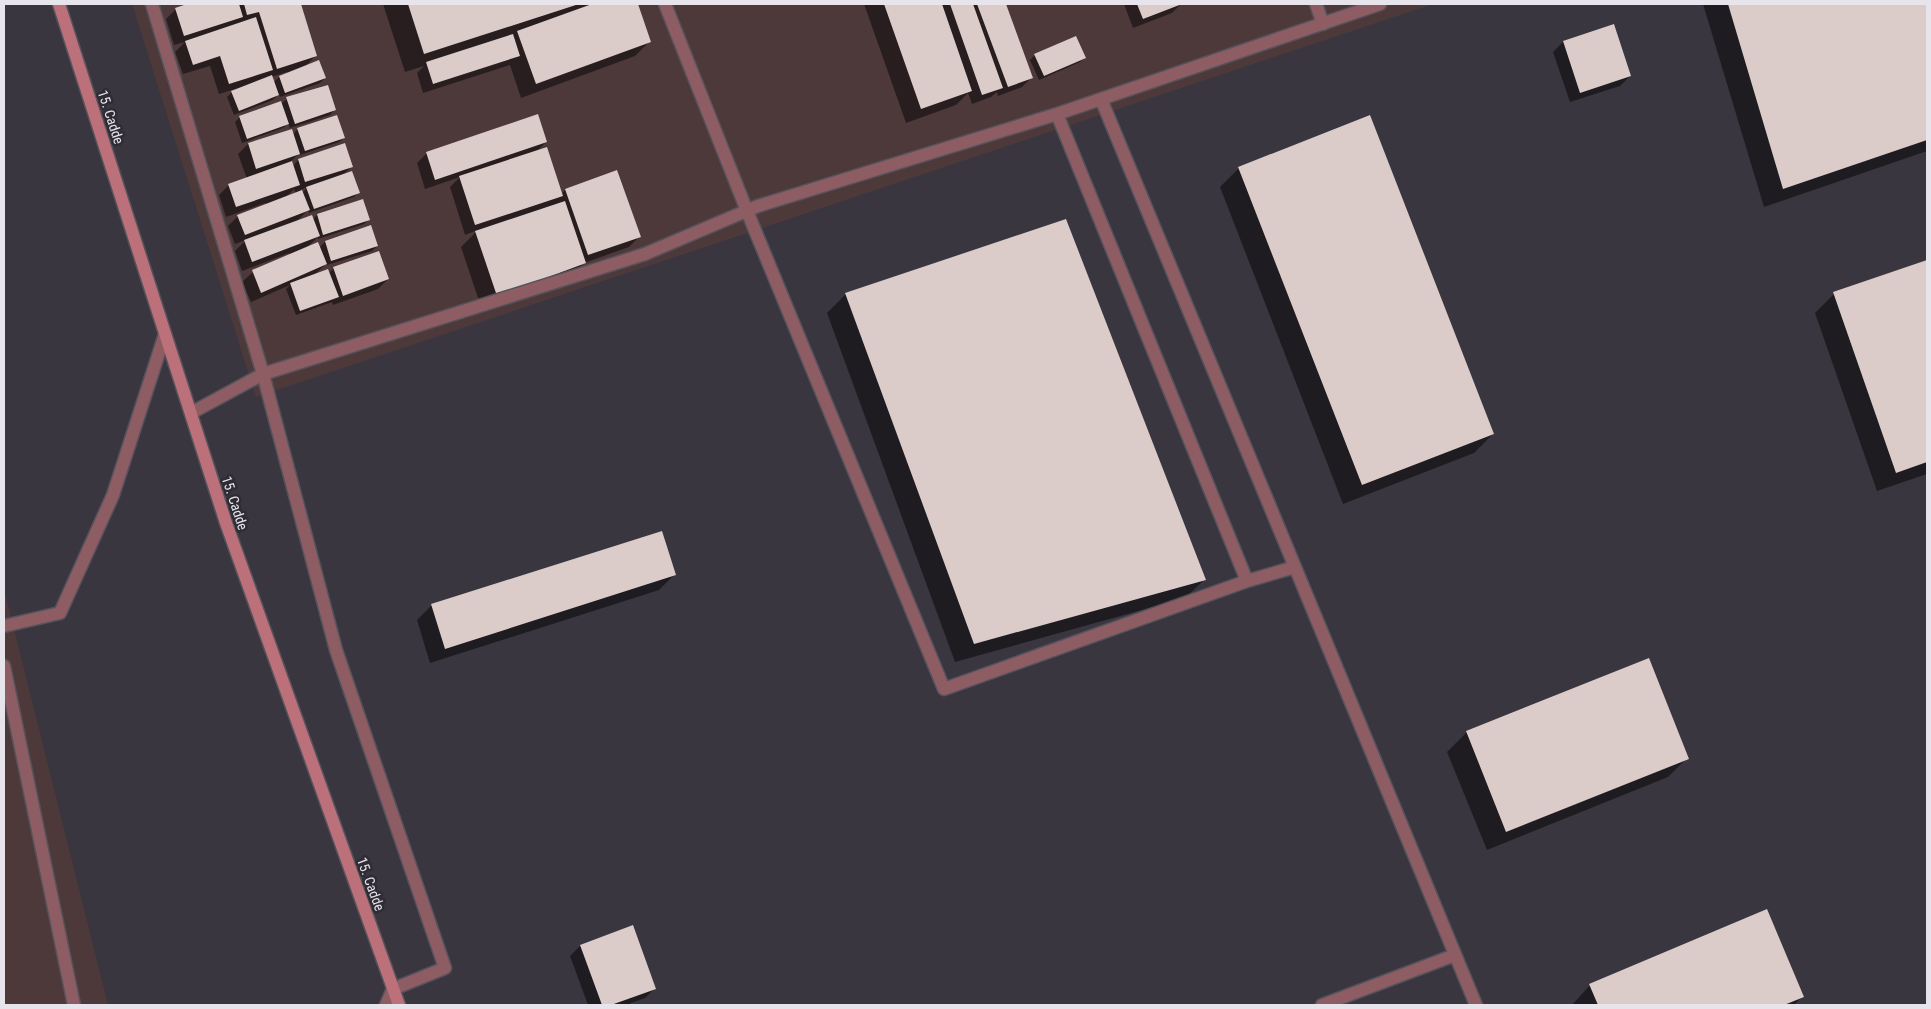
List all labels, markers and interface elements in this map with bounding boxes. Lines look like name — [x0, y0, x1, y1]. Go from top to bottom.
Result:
street label: 15. Cadde — [95, 88, 127, 146]
street label: 15. Cadde — [219, 474, 251, 532]
street label: 15. Cadde — [354, 855, 388, 913]

